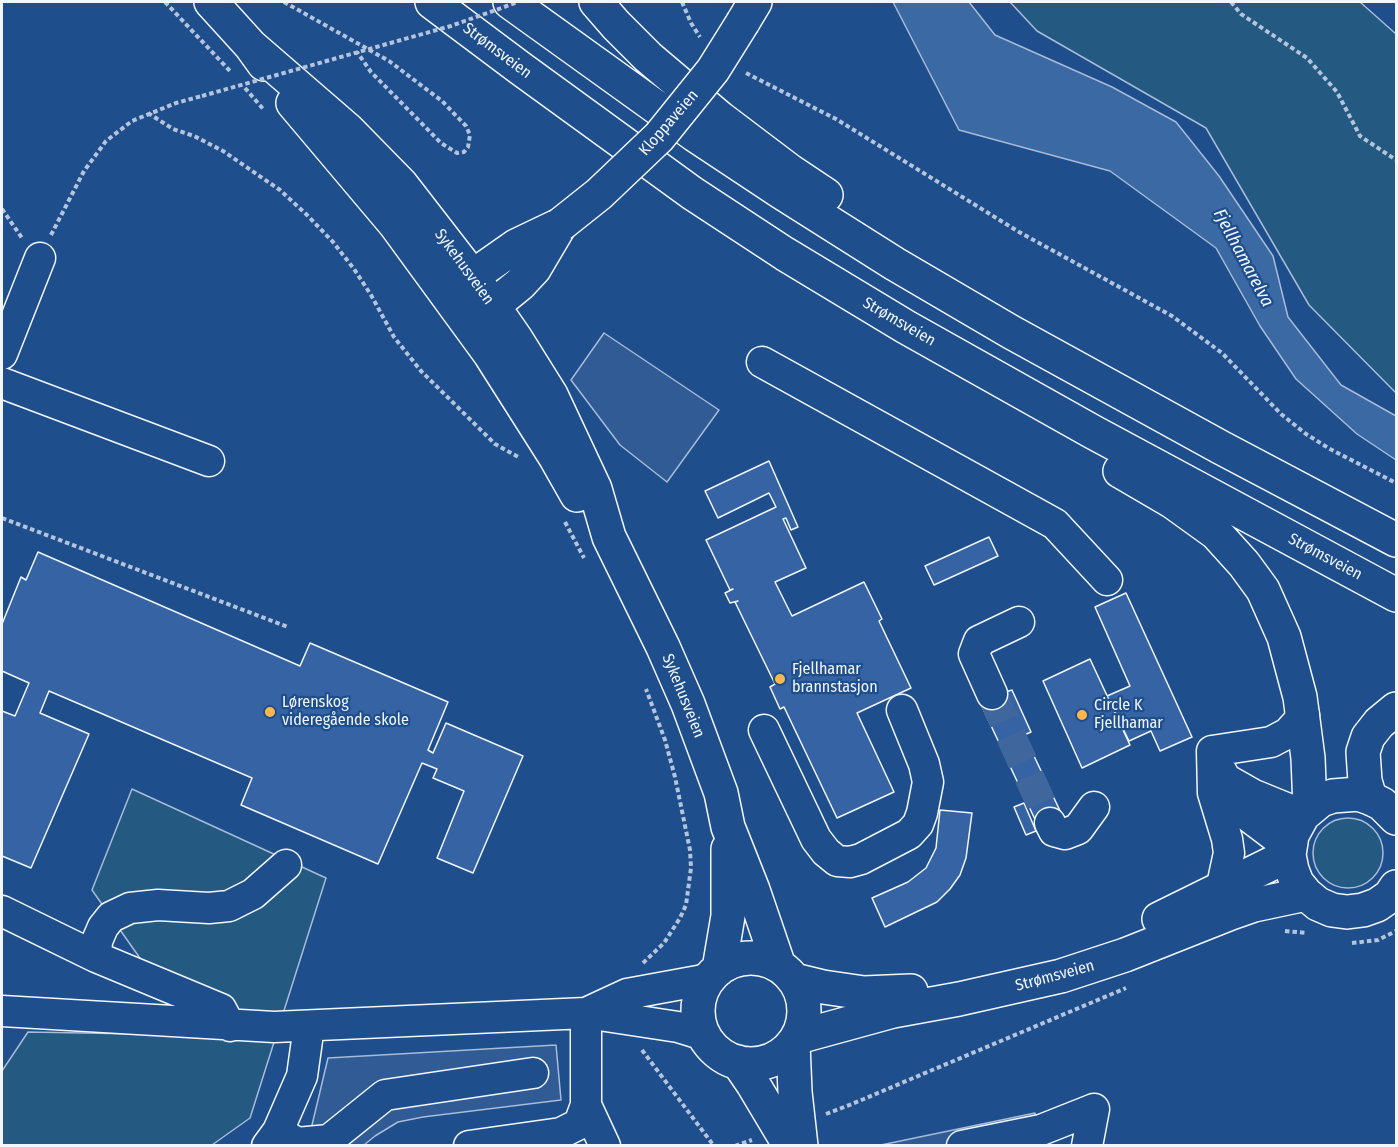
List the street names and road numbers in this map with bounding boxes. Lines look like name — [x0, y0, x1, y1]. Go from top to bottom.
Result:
street label: Strømsveien — [459, 19, 535, 83]
street label: Kloppaveien — [635, 86, 703, 160]
street label: Sykehusveien — [430, 225, 498, 309]
street label: Strømsveien — [859, 293, 939, 351]
street label: Strømsveien — [1285, 530, 1365, 584]
street label: Sykehusveien — [657, 651, 709, 741]
street label: Strømsveien — [1013, 956, 1097, 996]

